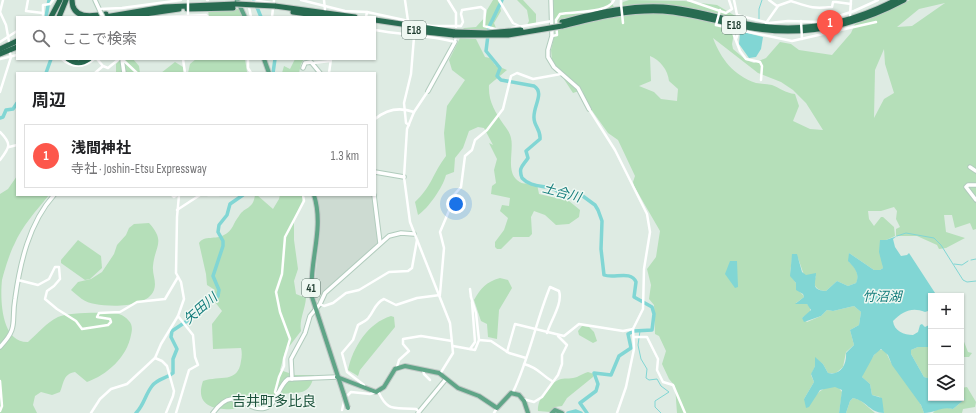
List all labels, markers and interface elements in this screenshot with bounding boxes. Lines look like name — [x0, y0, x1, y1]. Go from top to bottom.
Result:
pin: 1 — [817, 10, 843, 43]
search box — [16, 16, 376, 60]
road number: E18 — [722, 16, 746, 34]
road number: E18 — [402, 21, 426, 39]
icon: search — [30, 27, 52, 49]
text: ここで検索 — [62, 30, 137, 49]
text: 周辺 — [32, 91, 66, 111]
text: 浅間神社 — [71, 139, 131, 158]
text: 1 — [43, 148, 49, 164]
text: 1.3 km — [331, 148, 359, 164]
text: 寺社 · Joshin-Etsu Expressway — [71, 161, 207, 177]
water label: 土合川 — [541, 180, 585, 206]
your location — [446, 194, 466, 214]
road number: 41 — [302, 279, 320, 297]
water label: 矢田川 — [181, 289, 222, 328]
water label: 竹沼湖 — [862, 289, 903, 305]
map controls — [928, 293, 964, 401]
button: + — [928, 293, 964, 329]
button: − — [928, 329, 964, 365]
button: layers — [928, 365, 964, 401]
district label: 吉井町多比良 — [232, 393, 316, 410]

